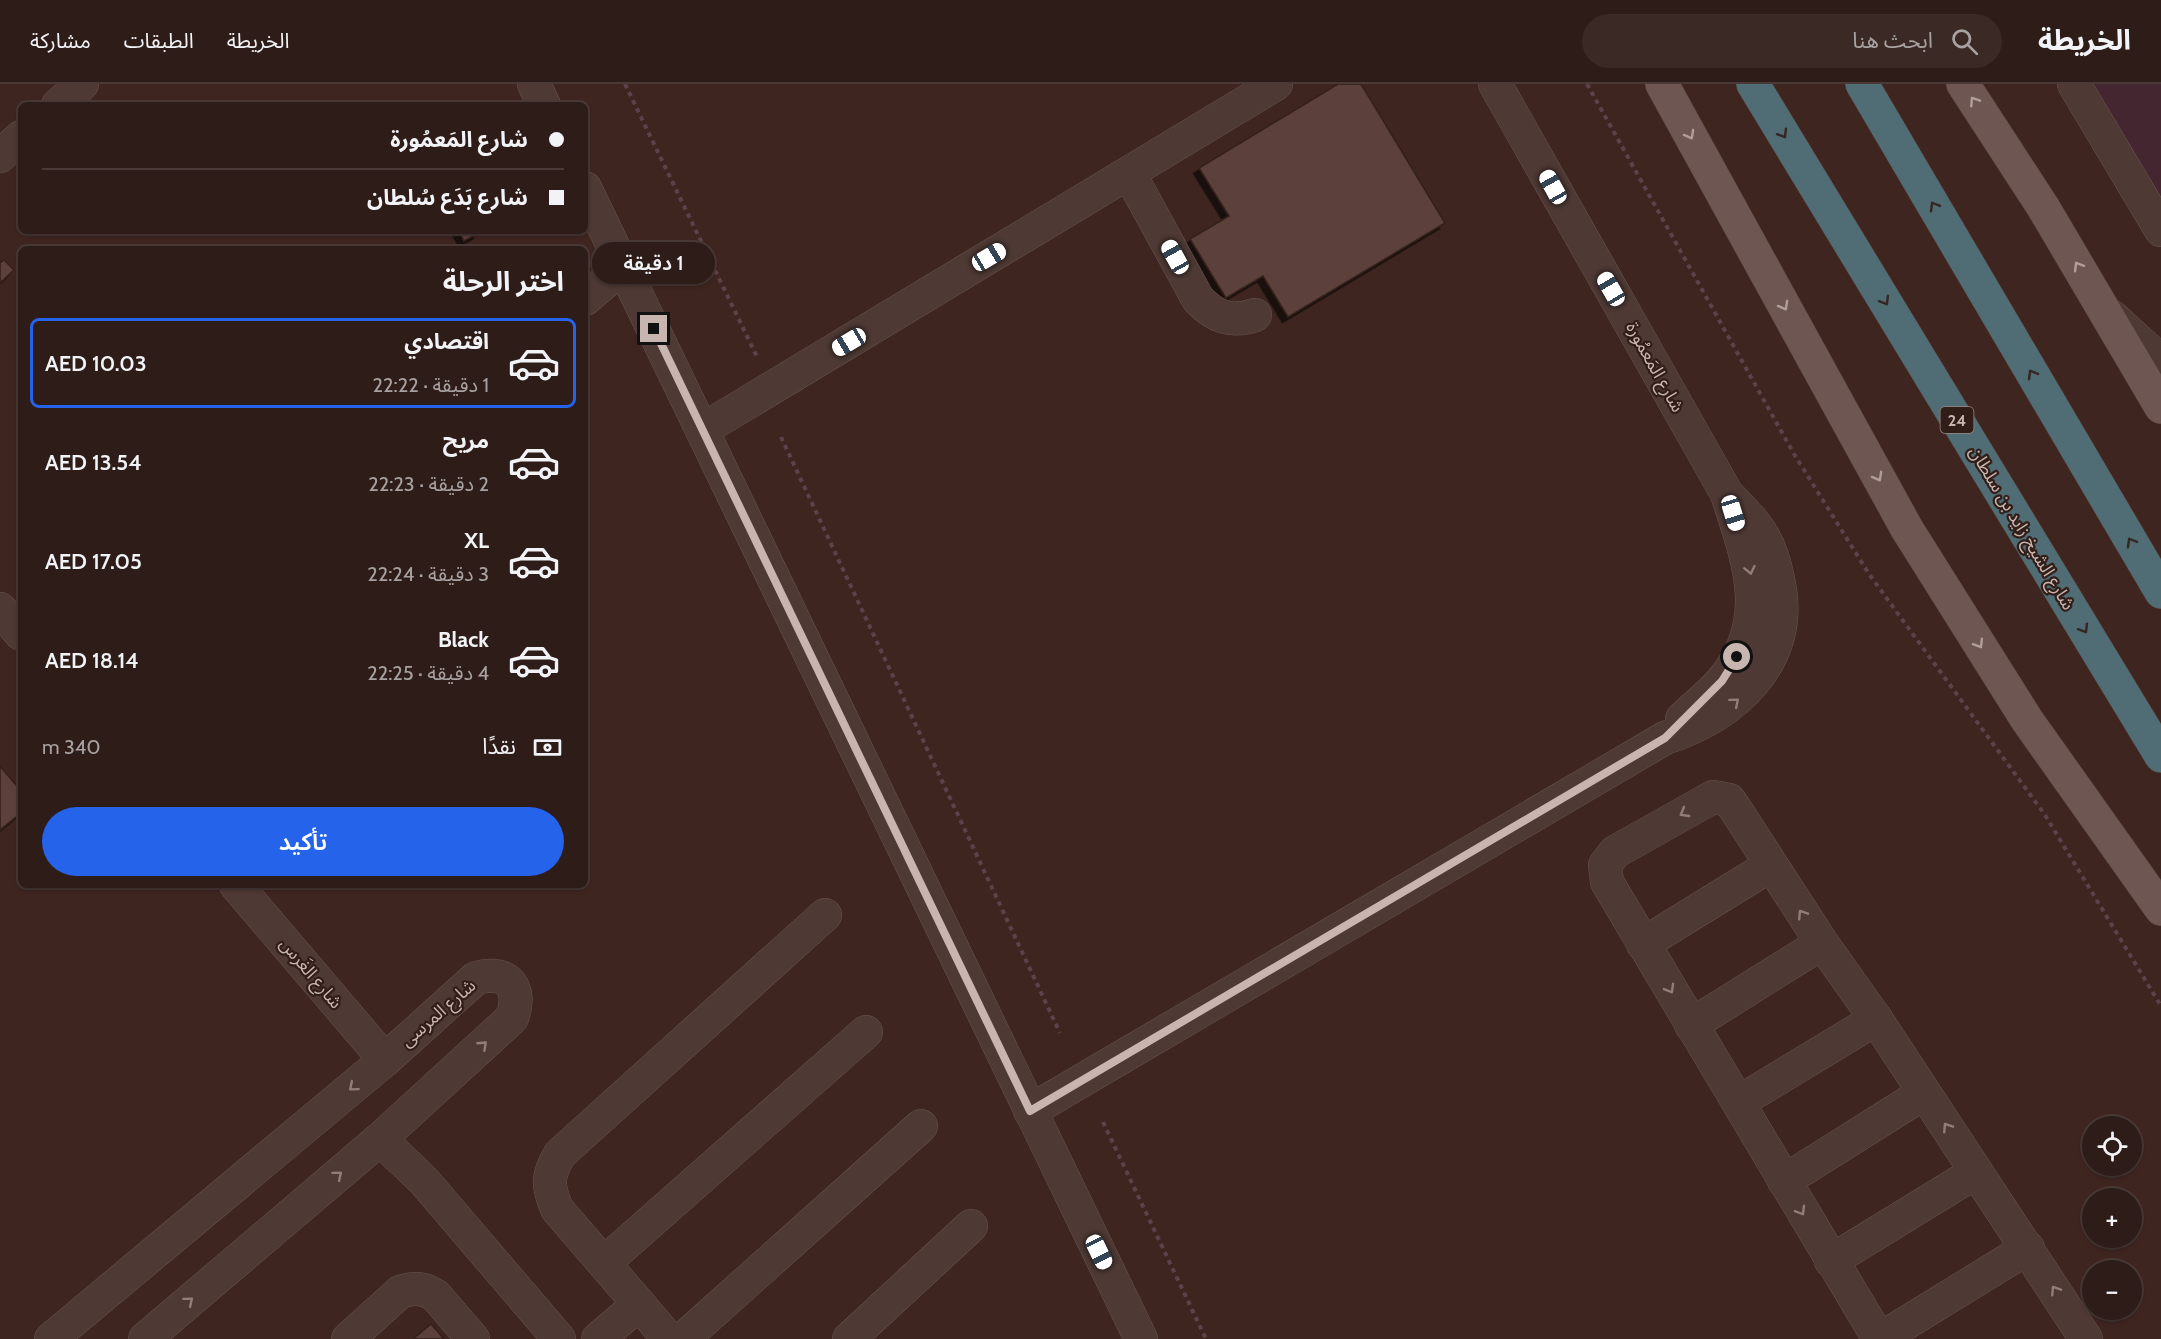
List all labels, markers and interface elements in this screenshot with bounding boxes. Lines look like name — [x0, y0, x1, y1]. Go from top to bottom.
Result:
search box — [1582, 14, 2002, 68]
text: الخريطة — [2038, 23, 2131, 57]
icon: search — [1948, 25, 1981, 58]
text: ابحث هنا — [1852, 27, 1933, 54]
text: مشاركة — [30, 28, 91, 53]
text: الطبقات — [124, 28, 194, 53]
text: الخريطة — [227, 28, 290, 53]
one-way arrow — [1970, 97, 1981, 108]
text: شارع المَعمُورة — [390, 126, 528, 153]
one-way arrow — [1776, 128, 1788, 138]
one-way arrow — [1683, 129, 1694, 139]
car — [1536, 167, 1570, 207]
text: شارع بَدَع سُلطان — [367, 184, 528, 211]
one-way arrow — [1929, 202, 1941, 212]
car — [1158, 237, 1192, 277]
car — [969, 240, 1009, 274]
callout: 1 دقيقة — [592, 242, 716, 284]
text: 1 دقيقة — [623, 251, 684, 275]
one-way arrow — [2073, 262, 2085, 272]
text: اختر الرحلة — [443, 265, 564, 298]
car — [1594, 269, 1628, 309]
one-way arrow — [1877, 295, 1889, 305]
one-way arrow — [1777, 300, 1788, 310]
route end — [640, 315, 667, 342]
street label: شارع المَعمُورة — [1619, 318, 1689, 418]
car — [829, 325, 869, 359]
text: اقتصادي — [404, 328, 489, 355]
icon: car — [507, 336, 561, 390]
text: AED 10.03 — [45, 350, 147, 377]
one-way arrow — [2028, 370, 2040, 380]
text: 1 دقيقة · 22:22 — [373, 373, 489, 397]
road number: 24 — [1940, 407, 1974, 433]
text: مريح — [443, 427, 489, 454]
icon: car — [507, 435, 561, 489]
street label: شارع الشيخ زايد بن سلطان — [1962, 442, 2080, 615]
text: AED 13.54 — [45, 449, 142, 476]
one-way arrow — [1871, 471, 1882, 481]
text: 2 دقيقة · 22:23 — [368, 472, 489, 496]
car — [1719, 493, 1747, 533]
text: XL — [464, 527, 489, 554]
icon: car — [507, 534, 561, 588]
one-way arrow — [2127, 538, 2139, 548]
text: AED 17.05 — [45, 548, 142, 575]
text: 3 دقيقة · 22:24 — [367, 562, 489, 586]
one-way arrow — [1743, 565, 1756, 575]
one-way arrow — [2076, 623, 2088, 633]
text: Black — [438, 626, 489, 653]
icon: car — [507, 633, 561, 687]
one-way arrow — [1972, 637, 1983, 648]
route start — [1723, 643, 1750, 670]
text: AED 18.14 — [45, 647, 139, 674]
text: 4 دقيقة · 22:25 — [367, 661, 489, 685]
one-way arrow — [1728, 698, 1739, 709]
icon: cash — [531, 731, 564, 764]
text: نقدًا — [482, 733, 516, 760]
text: 340 m — [42, 735, 100, 759]
one-way arrow — [1680, 806, 1690, 817]
button: تأكيد — [42, 807, 564, 876]
one-way arrow — [1799, 909, 1810, 920]
street label: شارع الغَرس — [273, 933, 347, 1015]
street label: شارع المرسى — [396, 974, 482, 1054]
one-way arrow — [1663, 983, 1674, 993]
one-way arrow — [476, 1041, 487, 1052]
one-way arrow — [349, 1080, 360, 1091]
map controls — [2082, 1116, 2142, 1320]
button: locate — [2082, 1116, 2142, 1176]
one-way arrow — [1943, 1123, 1954, 1134]
one-way arrow — [331, 1171, 342, 1182]
button: + — [2082, 1188, 2142, 1248]
one-way arrow — [1794, 1205, 1806, 1215]
car — [1083, 1232, 1115, 1272]
button: − — [2082, 1260, 2142, 1320]
one-way arrow — [2050, 1286, 2062, 1296]
one-way arrow — [182, 1297, 193, 1308]

